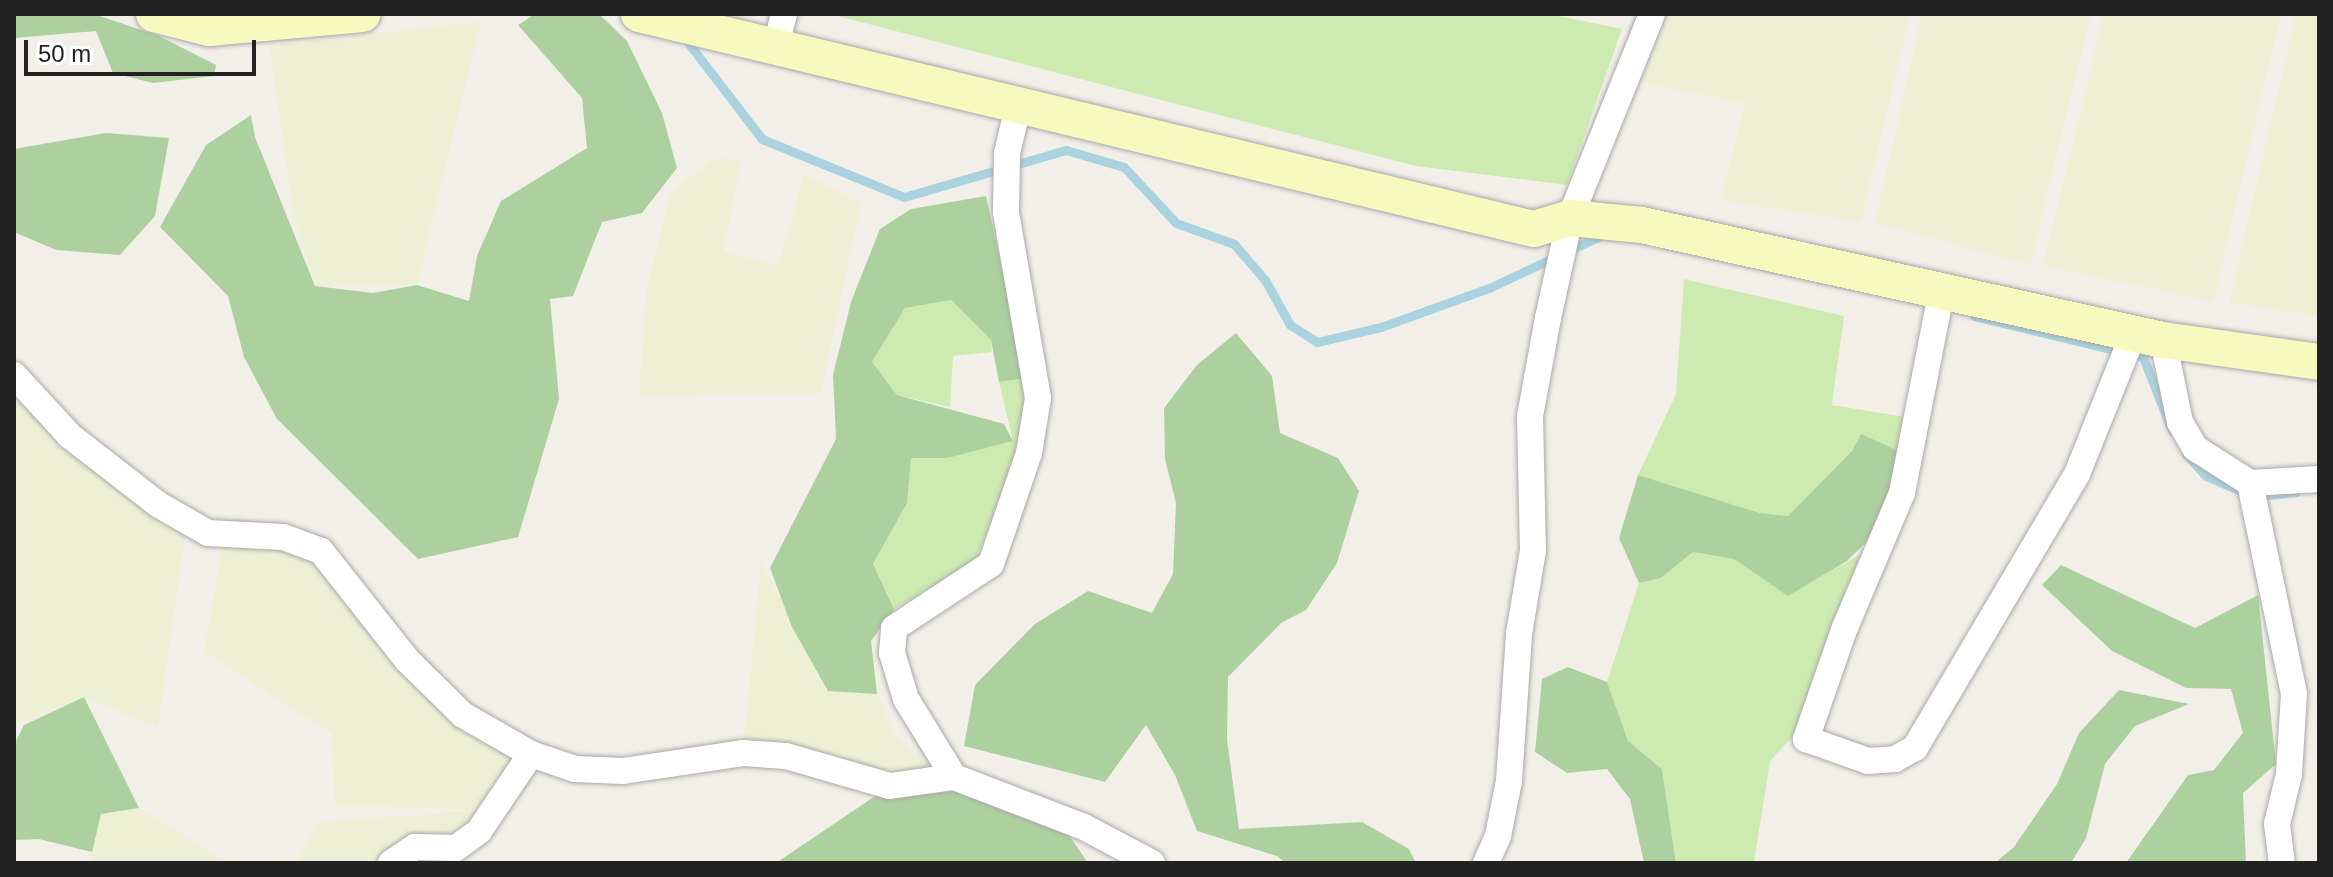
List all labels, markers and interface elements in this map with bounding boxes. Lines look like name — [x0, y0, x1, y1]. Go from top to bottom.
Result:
scale bar — [28, 24, 260, 74]
text: 50 m — [38, 40, 91, 67]

